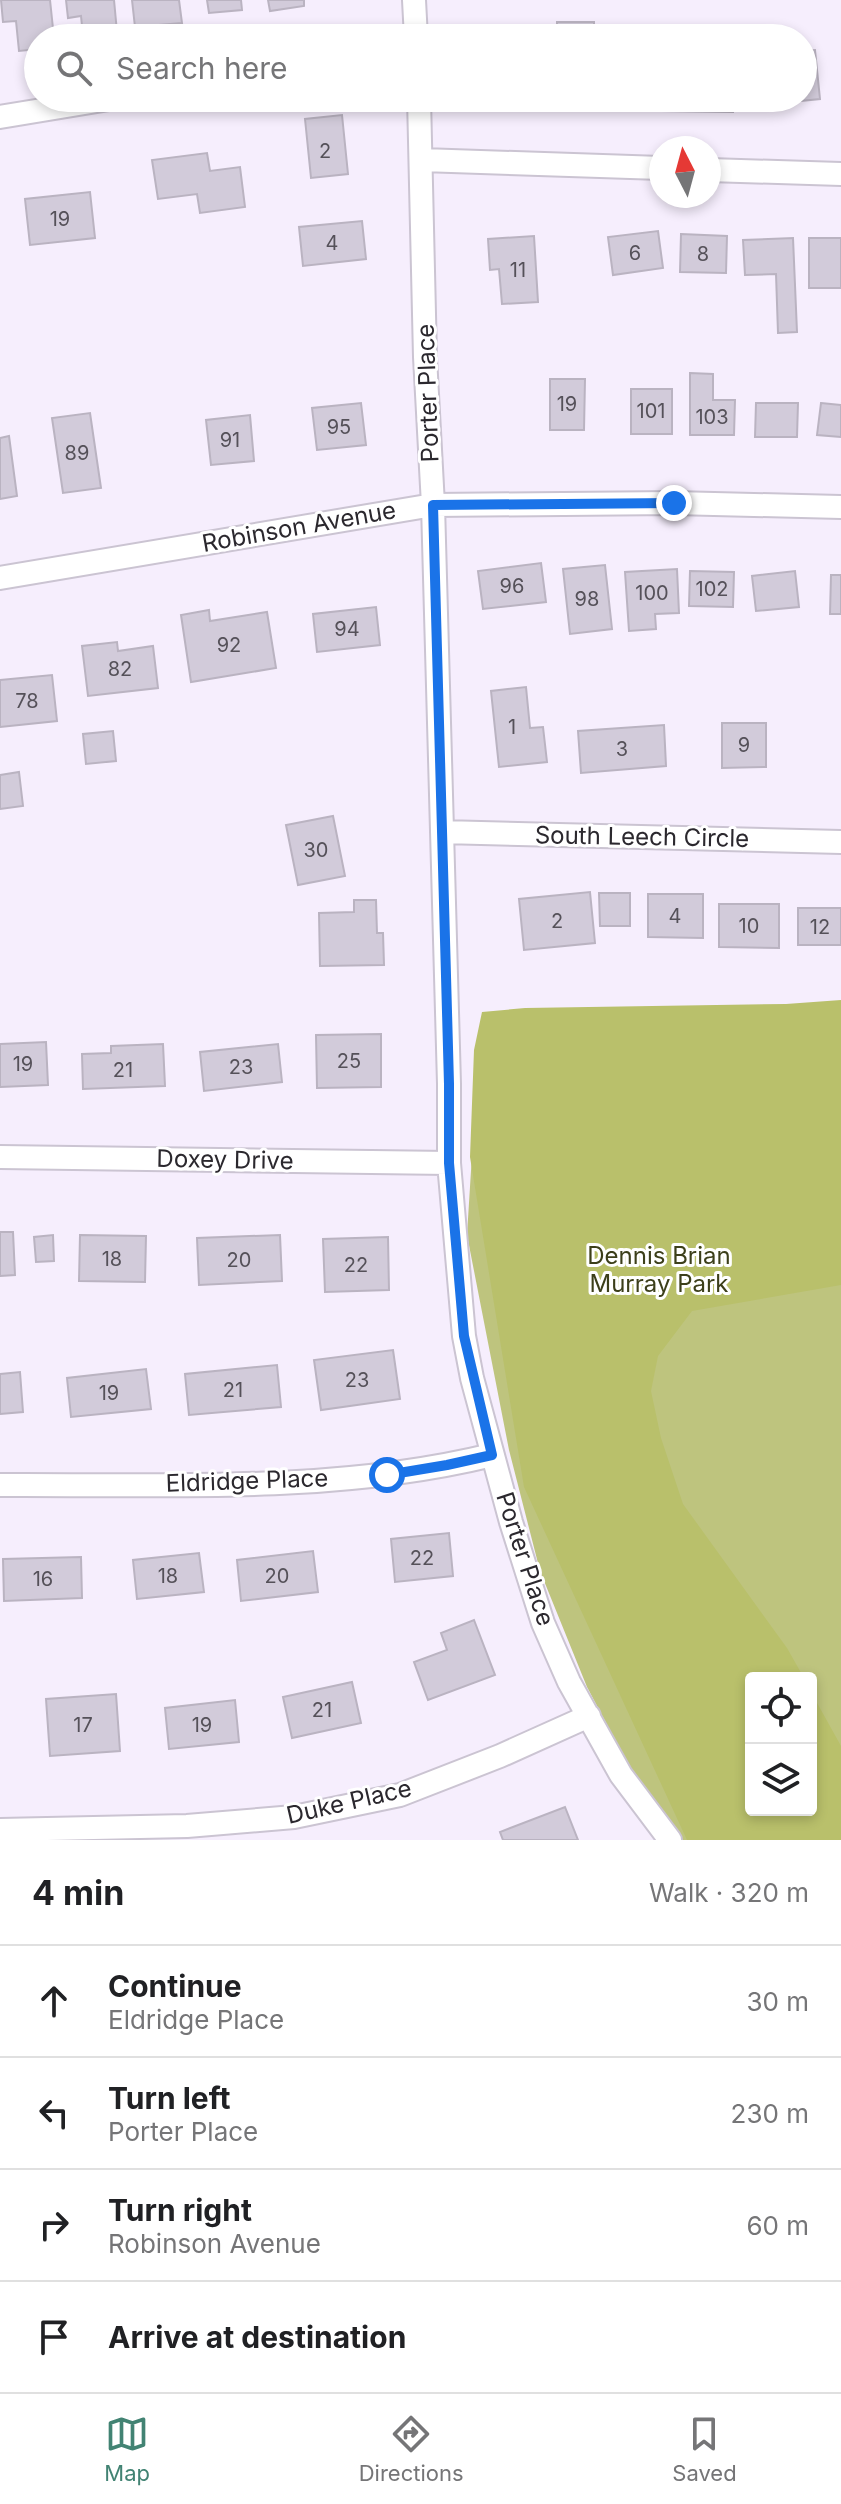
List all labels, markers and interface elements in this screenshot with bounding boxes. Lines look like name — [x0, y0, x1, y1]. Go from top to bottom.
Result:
search box — [24, 24, 817, 112]
icon: search — [52, 46, 96, 90]
text: Search here — [116, 50, 288, 86]
north arrow — [649, 136, 721, 208]
house number: 2 — [319, 139, 331, 163]
house number: 19 — [50, 207, 70, 231]
house number: 4 — [326, 231, 338, 255]
house number: 6 — [629, 241, 641, 265]
house number: 8 — [697, 242, 709, 266]
house number: 11 — [510, 258, 526, 282]
street label: Porter Place — [411, 323, 444, 463]
house number: 19 — [557, 392, 577, 416]
house number: 101 — [637, 399, 665, 423]
house number: 103 — [695, 405, 729, 429]
house number: 95 — [327, 415, 351, 439]
house number: 91 — [220, 428, 240, 452]
house number: 89 — [65, 441, 89, 465]
route end — [656, 485, 692, 521]
street label: Robinson Avenue — [200, 495, 398, 558]
house number: 96 — [500, 574, 524, 598]
house number: 102 — [696, 577, 728, 601]
house number: 100 — [635, 581, 669, 605]
house number: 98 — [575, 587, 599, 611]
house number: 94 — [334, 617, 360, 641]
house number: 92 — [217, 633, 241, 657]
house number: 82 — [108, 657, 132, 681]
house number: 78 — [15, 689, 39, 713]
house number: 1 — [508, 715, 516, 739]
house number: 9 — [738, 733, 750, 757]
house number: 3 — [616, 737, 628, 761]
street label: South Leech Circle — [535, 820, 749, 853]
house number: 30 — [304, 838, 328, 862]
house number: 4 — [669, 904, 681, 928]
house number: 2 — [551, 909, 563, 933]
house number: 10 — [739, 914, 759, 938]
house number: 12 — [810, 915, 830, 939]
house number: 25 — [337, 1049, 361, 1073]
house number: 19 — [13, 1052, 33, 1076]
house number: 23 — [229, 1055, 253, 1079]
house number: 21 — [113, 1058, 133, 1082]
street label: Doxey Drive — [156, 1144, 294, 1175]
park label: Dennis Brian Murray Park — [587, 1241, 731, 1298]
house number: 18 — [102, 1247, 122, 1271]
house number: 20 — [227, 1248, 251, 1272]
house number: 22 — [344, 1253, 368, 1277]
house number: 23 — [345, 1368, 369, 1392]
house number: 21 — [223, 1378, 243, 1402]
house number: 19 — [99, 1381, 119, 1405]
route start — [369, 1457, 405, 1493]
street label: Eldridge Place — [165, 1463, 329, 1498]
street label: Porter Place — [490, 1488, 561, 1629]
house number: 22 — [410, 1546, 434, 1570]
house number: 18 — [158, 1564, 178, 1588]
house number: 20 — [265, 1564, 289, 1588]
house number: 16 — [33, 1567, 53, 1591]
map controls — [745, 1672, 817, 1816]
button: locate — [745, 1672, 817, 1744]
house number: 21 — [312, 1698, 332, 1722]
house number: 17 — [73, 1713, 93, 1737]
house number: 19 — [192, 1713, 212, 1737]
button: layers — [745, 1744, 817, 1816]
street label: Duke Place — [284, 1773, 414, 1830]
text: 4 min — [32, 1872, 124, 1913]
text: Walk · 320 m — [649, 1877, 809, 1908]
text: Continue — [108, 1968, 242, 2004]
icon: ahead — [32, 1979, 76, 2023]
text: 30 m — [746, 1986, 809, 2017]
text: Eldridge Place — [108, 2004, 284, 2035]
text: Turn left — [108, 2080, 230, 2116]
icon: left — [32, 2091, 76, 2135]
text: 230 m — [731, 2098, 809, 2129]
text: Porter Place — [108, 2116, 258, 2147]
text: Turn right — [108, 2192, 252, 2228]
icon: right — [32, 2203, 76, 2247]
text: 60 m — [746, 2210, 809, 2241]
text: Robinson Avenue — [108, 2228, 321, 2259]
icon: arrive — [32, 2315, 76, 2359]
text: Arrive at destination — [108, 2319, 406, 2355]
tab: Map — [104, 2412, 150, 2486]
tab: Directions — [359, 2412, 464, 2486]
tab: Saved — [672, 2412, 737, 2486]

